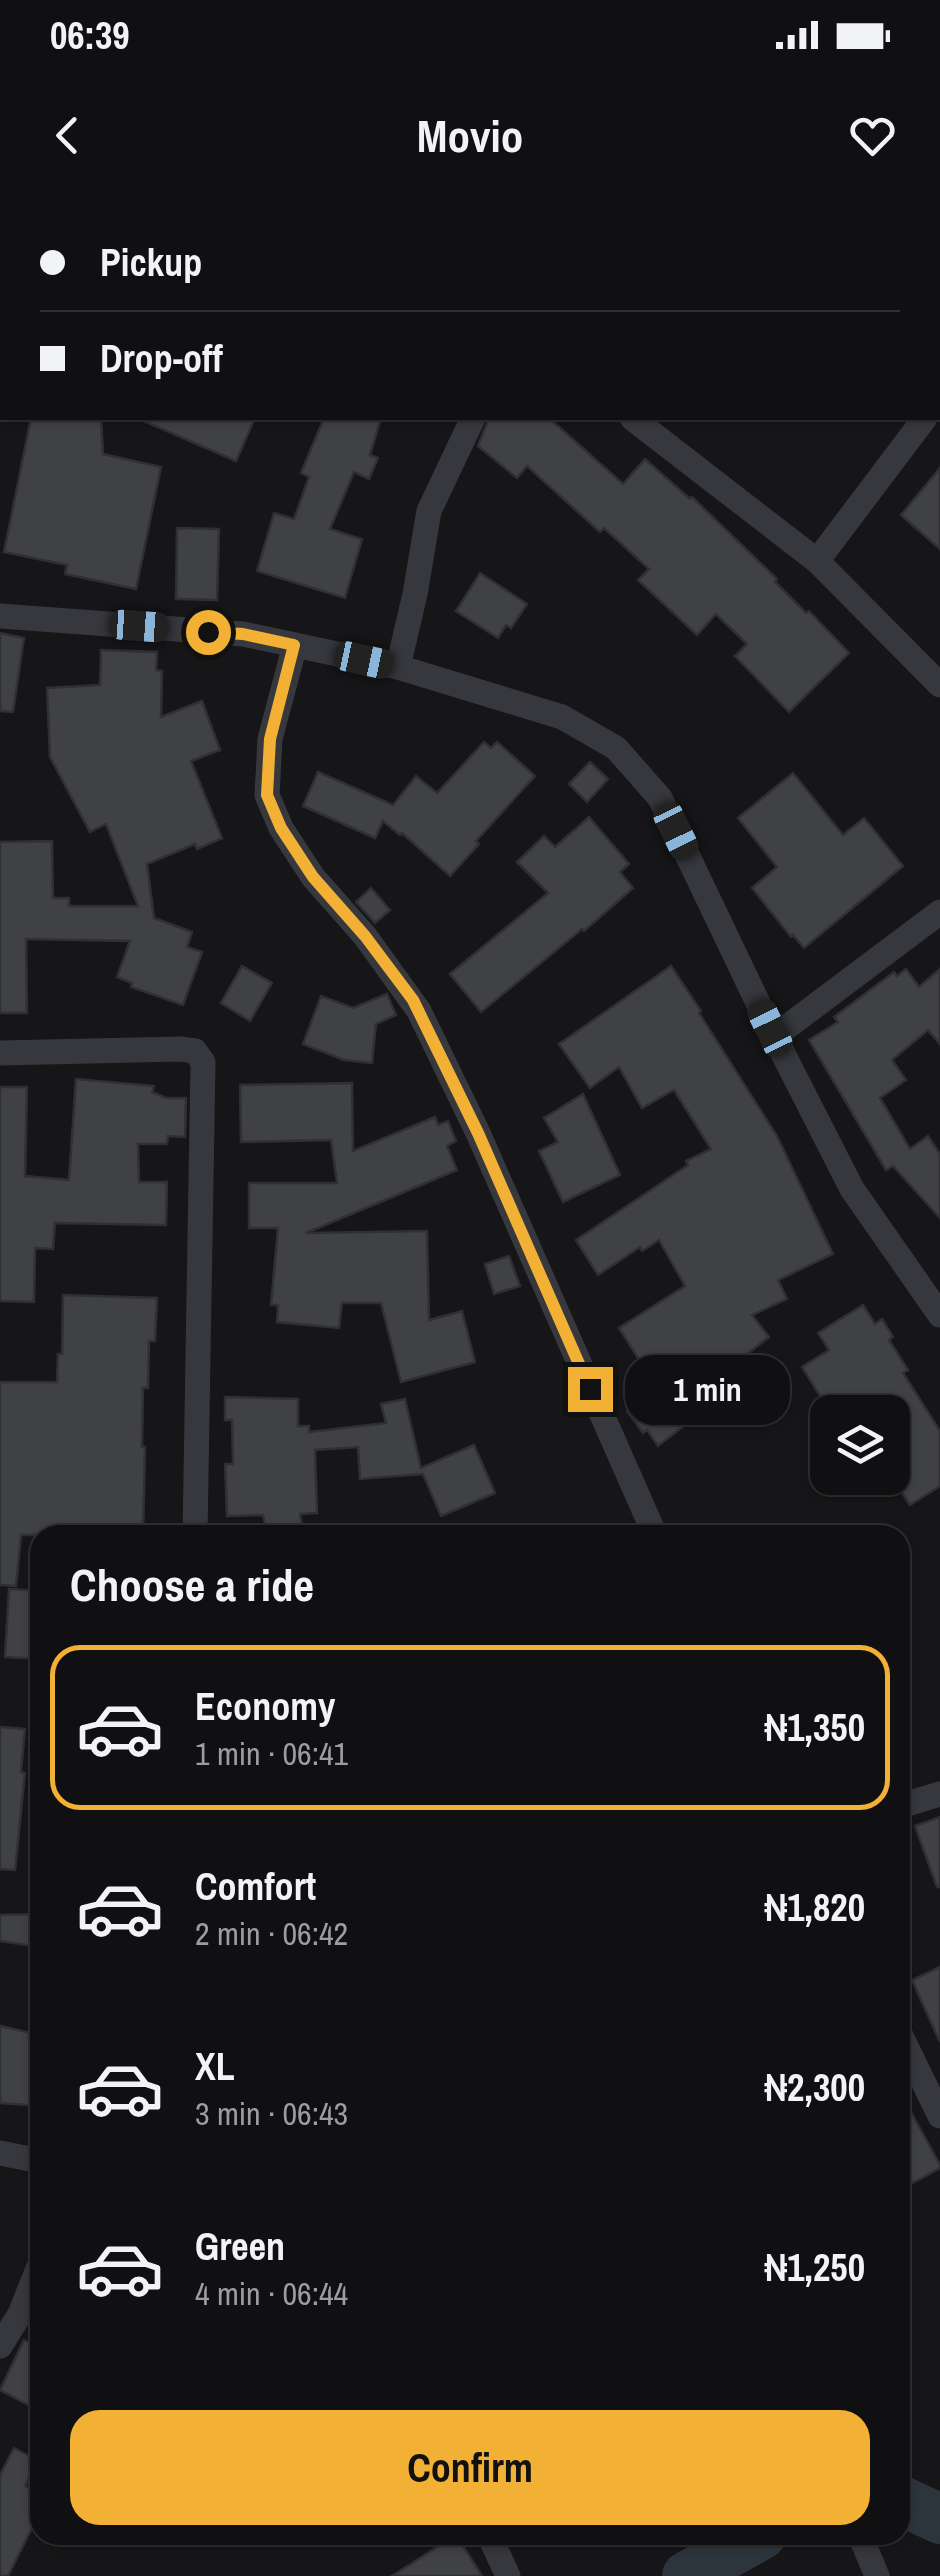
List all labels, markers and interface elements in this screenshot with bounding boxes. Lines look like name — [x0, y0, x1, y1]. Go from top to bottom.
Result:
text: 06:39 — [50, 10, 130, 61]
text: Movio — [417, 105, 523, 166]
icon: back — [40, 108, 95, 163]
icon: heart — [845, 108, 900, 163]
text: Pickup — [100, 237, 202, 288]
text: Drop-off — [100, 333, 223, 384]
car — [108, 609, 170, 643]
route start — [186, 610, 231, 655]
car — [332, 639, 396, 681]
car — [649, 797, 703, 865]
car — [743, 994, 797, 1062]
callout: 1 min — [625, 1354, 790, 1424]
route end — [568, 1367, 613, 1412]
text: 1 min — [673, 1368, 742, 1411]
map controls — [810, 1395, 910, 1495]
button: layers — [810, 1395, 910, 1495]
text: Choose a ride — [70, 1554, 314, 1615]
text: Economy — [195, 1681, 335, 1732]
icon: car — [75, 1683, 165, 1773]
text: ₦1,350 — [765, 1702, 865, 1753]
text: 1 min · 06:41 — [195, 1732, 348, 1775]
text: Comfort — [195, 1861, 316, 1912]
icon: car — [75, 1863, 165, 1953]
text: ₦1,820 — [765, 1882, 865, 1933]
text: 2 min · 06:42 — [195, 1912, 348, 1955]
text: XL — [195, 2041, 235, 2092]
icon: car — [75, 2043, 165, 2133]
text: ₦2,300 — [765, 2062, 865, 2113]
text: 3 min · 06:43 — [195, 2092, 348, 2135]
text: Green — [195, 2221, 285, 2272]
icon: car — [75, 2223, 165, 2313]
text: ₦1,250 — [765, 2242, 865, 2293]
text: 4 min · 06:44 — [195, 2272, 348, 2315]
button: Confirm — [70, 2410, 870, 2525]

